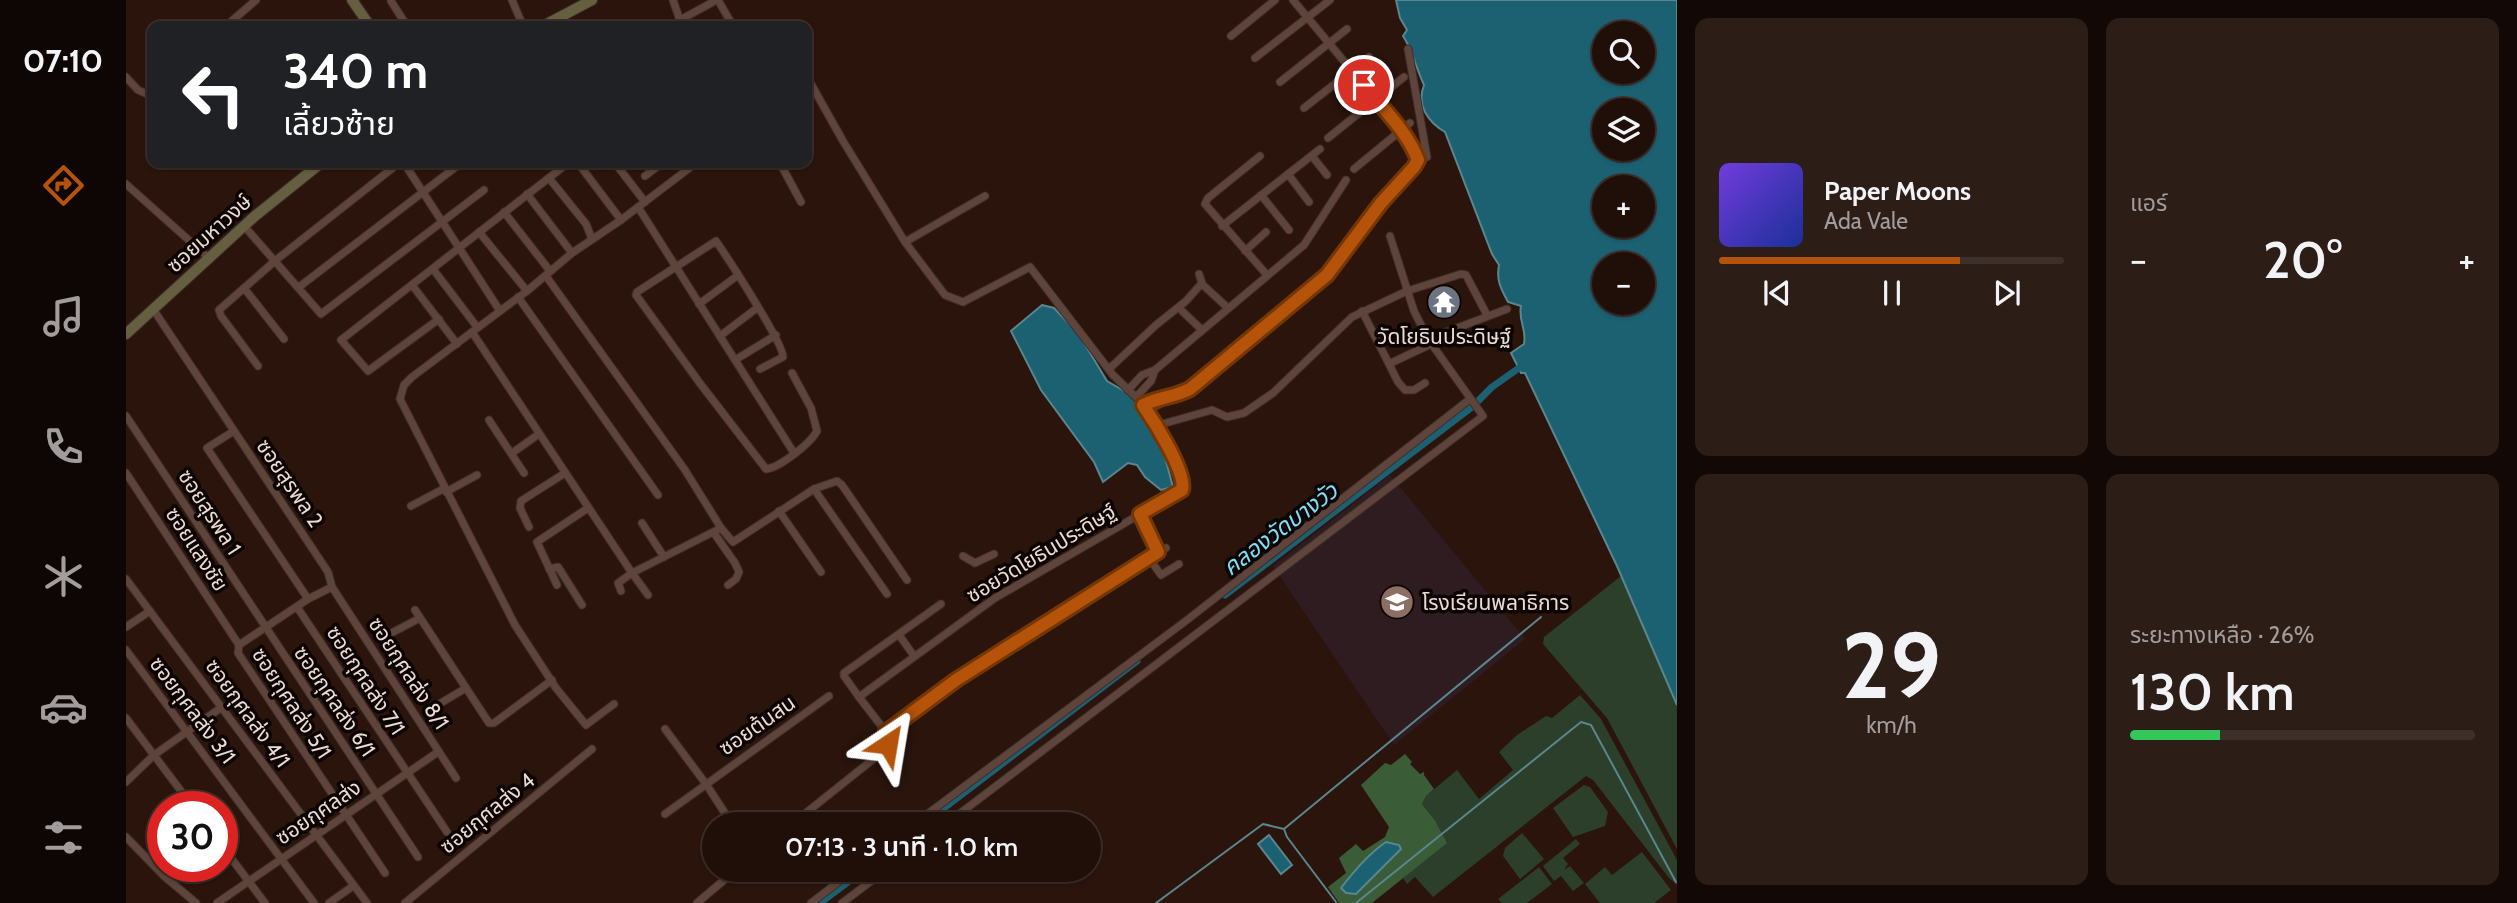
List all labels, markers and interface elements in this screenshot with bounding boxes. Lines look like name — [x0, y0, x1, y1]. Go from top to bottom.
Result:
map controls — [1592, 21, 1655, 315]
button: search — [1592, 21, 1655, 84]
text: 07:10 — [23, 41, 103, 80]
text: 340 m — [283, 41, 428, 100]
icon: left — [168, 49, 259, 140]
pin — [1334, 55, 1394, 115]
icon: arrive — [1345, 66, 1383, 104]
button: layers — [1592, 98, 1655, 161]
text: เลี้ยวซ้าย — [283, 104, 395, 143]
icon: directions — [39, 161, 88, 210]
button: + — [1592, 175, 1655, 238]
text: Paper Moons — [1824, 175, 1971, 207]
street label: ซอยมหาวงษ์ — [162, 189, 256, 277]
text: แอร์ — [2130, 189, 2167, 217]
text: Ada Vale — [1824, 207, 1908, 235]
text: 20° — [2263, 228, 2342, 291]
text: − — [2130, 236, 2147, 283]
text: + — [2458, 236, 2475, 283]
button: − — [1592, 252, 1655, 315]
icon: previous — [1758, 274, 1796, 312]
icon: pause — [1873, 274, 1911, 312]
icon: next — [1988, 274, 2026, 312]
temple icon: วัดโยธินประดิษฐ์ — [1425, 283, 1463, 321]
icon: music — [39, 292, 88, 341]
place label: วัดโยธินประดิษฐ์ — [1377, 324, 1511, 349]
icon: phone — [39, 422, 88, 471]
street label: ซอยสุรพล 2 — [251, 434, 329, 532]
street label: ซอยสุรพล 1 — [172, 465, 247, 560]
water label: คลองวัดบางวัว — [1217, 476, 1343, 581]
street label: ซอยวัดโยธินประดิษฐ์ — [962, 498, 1120, 607]
street label: ซอยแสงชัย — [161, 502, 233, 596]
icon: climate — [39, 552, 88, 601]
school or university icon: โรงเรียนพลาธิการ — [1378, 583, 1416, 621]
place label: โรงเรียนพลาธิการ — [1422, 590, 1569, 615]
text: 29 — [1842, 610, 1941, 721]
street label: ซอยกุศลส่ง 8/1 — [363, 612, 454, 734]
street label: ซอยกุศลส่ง 7/1 — [321, 621, 411, 740]
text: ระยะทางเหลือ · 26% — [2130, 621, 2314, 649]
street label: ซอยกุศลส่ง 6/1 — [288, 641, 381, 761]
street label: ซอยกุศลส่ง 5/1 — [246, 643, 337, 764]
street label: ซอยกุศลส่ง 3/1 — [144, 652, 241, 769]
street label: ซอยกุศลส่ง 4/1 — [200, 654, 296, 773]
text: 130 km — [2130, 660, 2295, 723]
icon: car — [39, 683, 88, 732]
street label: ซอยต้นสน — [714, 690, 800, 760]
position arrow — [851, 707, 925, 781]
text: km/h — [1866, 711, 1917, 739]
street label: ซอยกุศลส่ง 4 — [435, 767, 540, 859]
street label: ซอยกุศลส่ง — [271, 774, 366, 850]
speed limit sign: 30 — [147, 791, 238, 882]
icon: filters — [39, 813, 88, 862]
text: 07:13 · 3 นาที · 1.0 km — [785, 831, 1018, 863]

